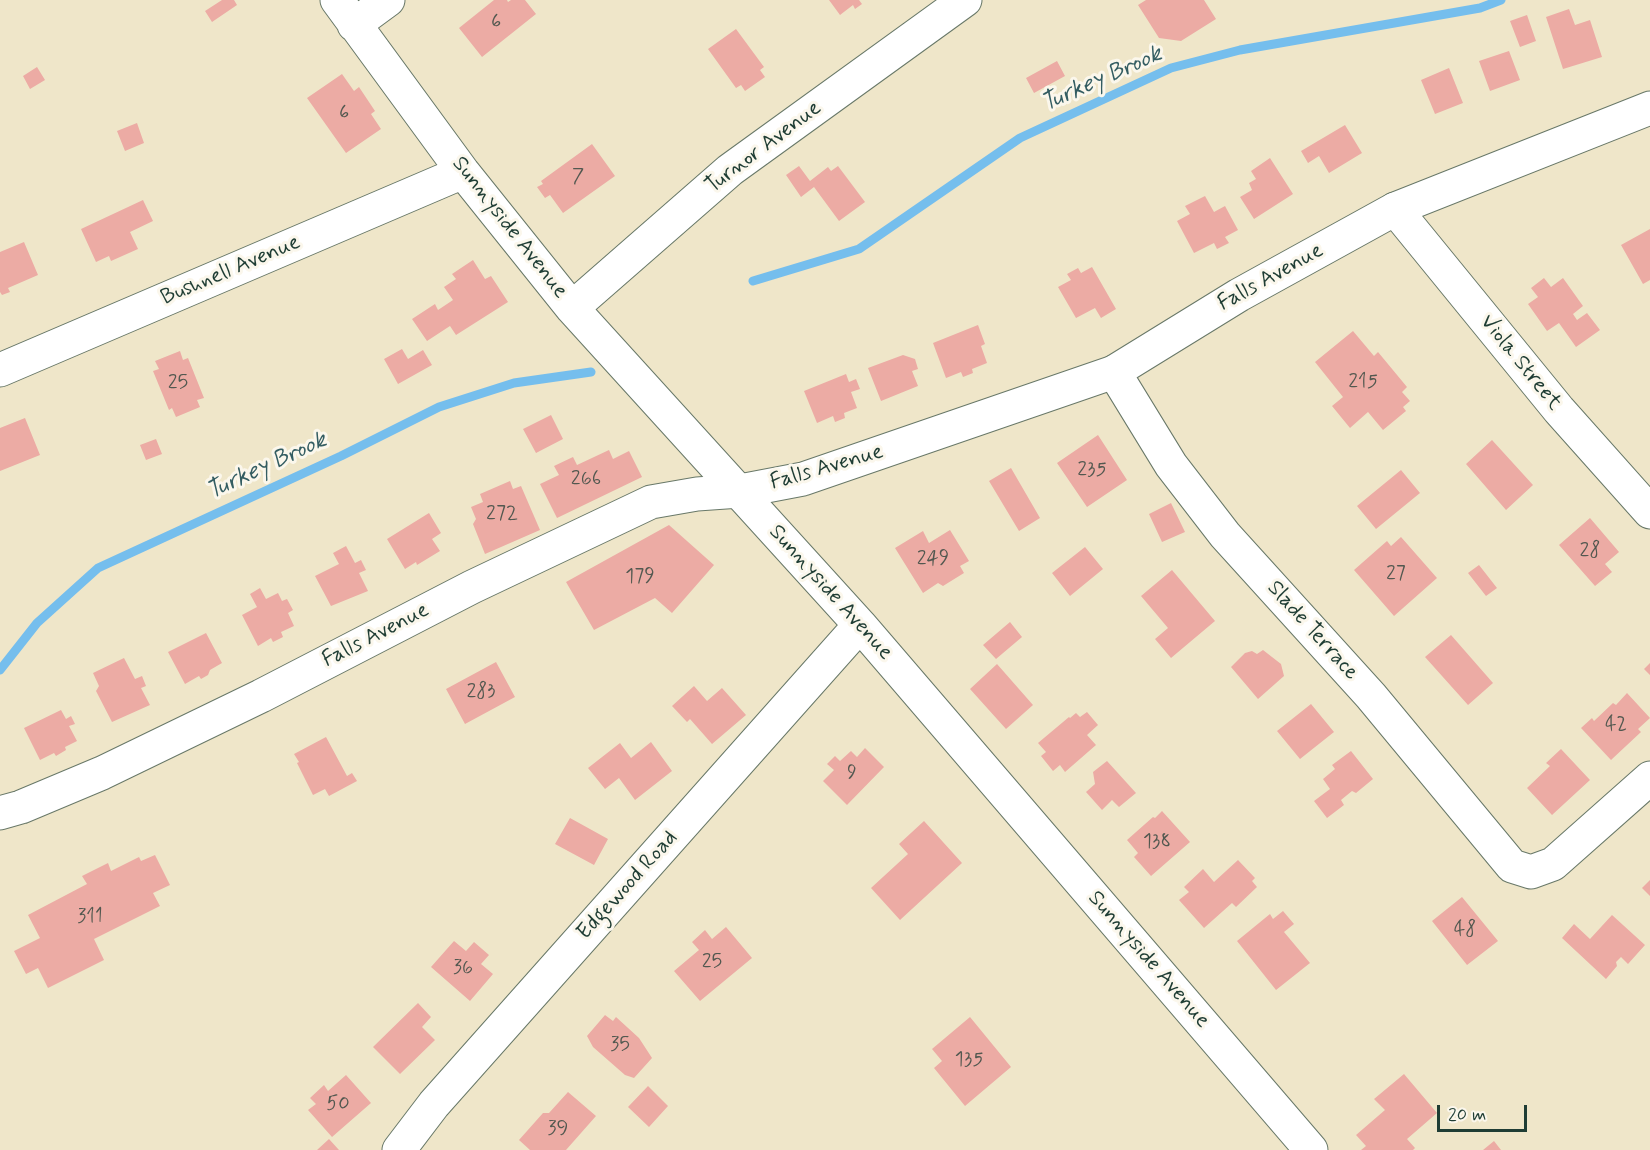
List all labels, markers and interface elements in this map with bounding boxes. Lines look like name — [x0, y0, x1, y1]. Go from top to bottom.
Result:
house number: 6 — [491, 11, 501, 35]
water label: Turkey Brook — [1037, 41, 1167, 119]
street label: Turnor Avenue — [701, 96, 827, 200]
house number: 6 — [339, 102, 349, 126]
street label: Sunnyside Avenue — [445, 152, 573, 304]
house number: 7 — [572, 166, 584, 190]
street label: Bushnell Avenue — [157, 230, 305, 312]
street label: Falls Avenue — [1214, 238, 1328, 318]
street label: Viola Street — [1473, 310, 1567, 416]
house number: 215 — [1348, 371, 1378, 395]
house number: 25 — [168, 372, 188, 396]
water label: Turkey Brook — [202, 427, 332, 507]
street label: Falls Avenue — [767, 439, 887, 497]
house number: 235 — [1077, 459, 1107, 483]
house number: 266 — [571, 468, 601, 492]
house number: 272 — [486, 503, 518, 527]
street label: Sunnyside Avenue — [762, 520, 898, 666]
house number: 28 — [1580, 540, 1600, 564]
house number: 249 — [917, 548, 949, 572]
house number: 27 — [1386, 563, 1406, 587]
house number: 179 — [625, 566, 655, 590]
street label: Slade Terrace — [1261, 576, 1363, 686]
street label: Falls Avenue — [318, 598, 434, 674]
house number: 283 — [467, 681, 495, 705]
house number: 42 — [1605, 714, 1627, 738]
house number: 9 — [847, 762, 857, 786]
street label: Edgewood Road — [572, 826, 684, 946]
house number: 138 — [1143, 831, 1171, 855]
street label: Sunnyside Avenue — [1081, 886, 1215, 1034]
house number: 311 — [77, 906, 103, 930]
house number: 48 — [1454, 919, 1476, 943]
house number: 25 — [702, 951, 722, 975]
house number: 36 — [453, 957, 473, 981]
house number: 35 — [610, 1034, 630, 1058]
house number: 135 — [955, 1049, 983, 1073]
house number: 50 — [326, 1093, 350, 1117]
scale bar — [1440, 1093, 1530, 1131]
text: 20 m — [1448, 1103, 1486, 1127]
house number: 39 — [548, 1118, 568, 1142]

